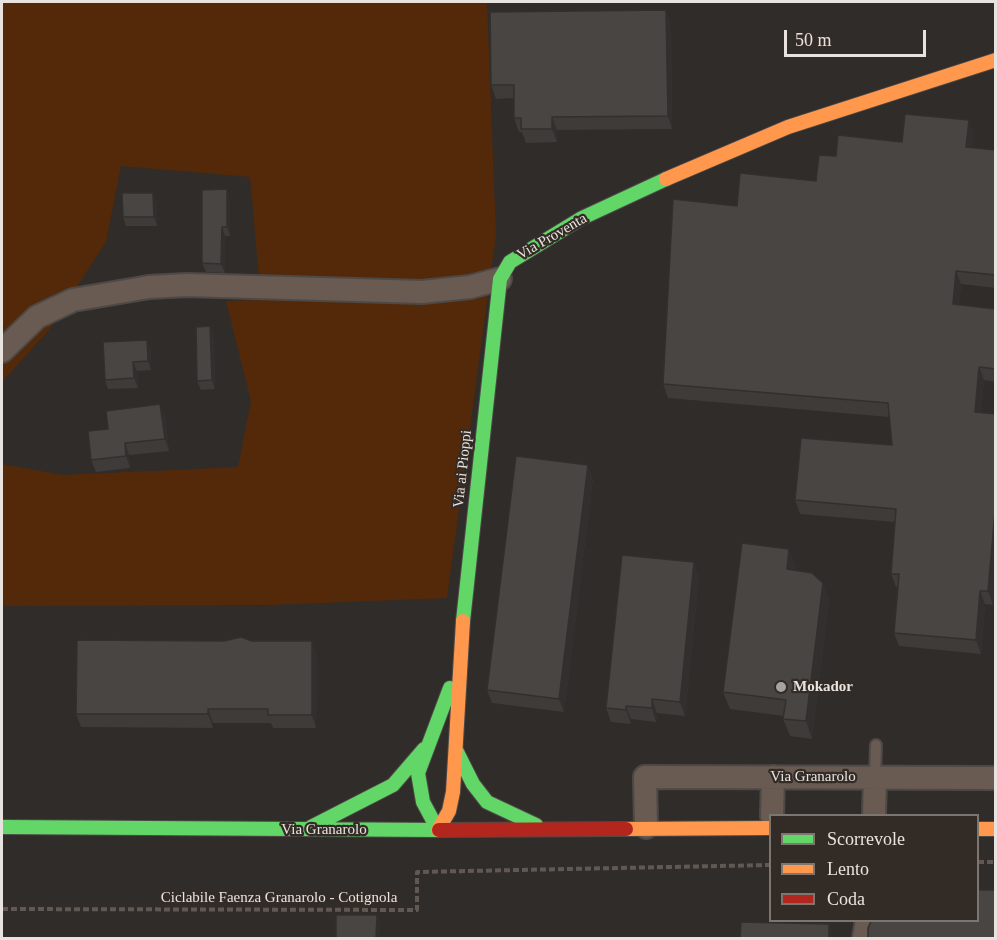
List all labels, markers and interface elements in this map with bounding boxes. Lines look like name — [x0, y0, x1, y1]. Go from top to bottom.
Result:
scale bar — [787, 18, 930, 56]
text: 50 m — [795, 30, 832, 50]
street label: Via Proventa — [514, 210, 590, 264]
street label: Via ai Pioppi — [450, 429, 476, 509]
place label: Mokador — [793, 678, 853, 696]
marker: Mokador — [774, 680, 788, 694]
street label: Via Granarolo — [770, 768, 856, 786]
legend — [769, 814, 979, 922]
street label: Via Granarolo — [281, 821, 367, 839]
text: Scorrevole — [827, 829, 905, 849]
text: Lento — [827, 859, 869, 879]
street label: Ciclabile Faenza Granarolo - Cotignola — [161, 889, 397, 907]
text: Coda — [827, 889, 865, 909]

